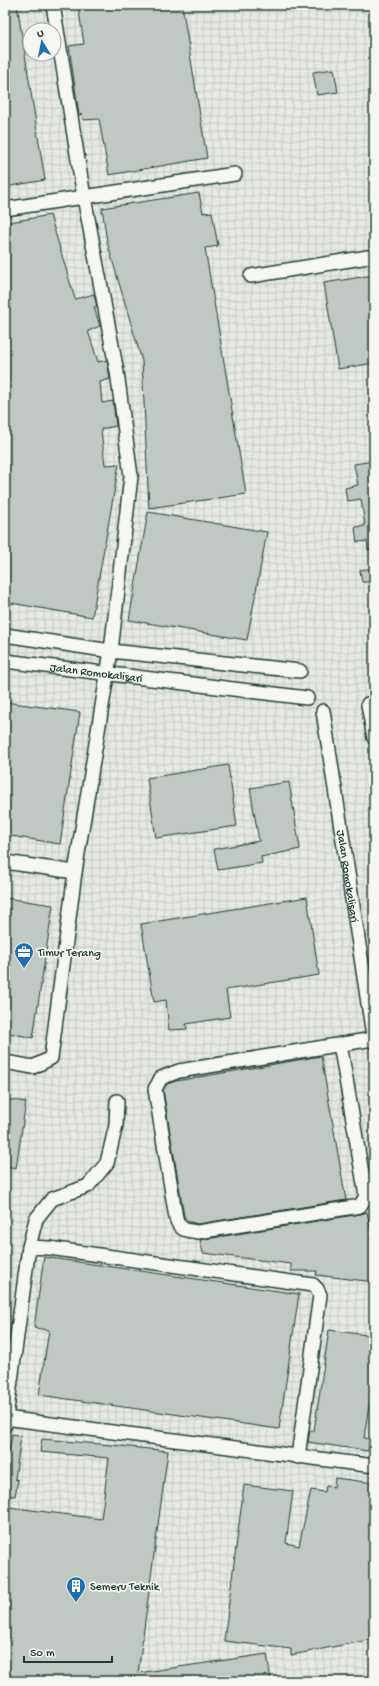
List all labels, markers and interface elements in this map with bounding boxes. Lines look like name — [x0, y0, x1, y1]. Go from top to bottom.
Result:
north arrow — [22, 22, 62, 62]
text: U — [36, 28, 45, 41]
street label: Jalan Romokalisari — [49, 662, 144, 687]
street label: Jalan Romokalisari — [332, 829, 361, 924]
office icon: Timur Terang — [13, 941, 35, 969]
place label: Timur Terang — [37, 947, 101, 961]
building icon: Semeru Teknik — [65, 1575, 87, 1603]
place label: Semeru Teknik — [90, 1581, 161, 1595]
scale bar — [24, 1638, 112, 1664]
text: 50 m — [30, 1647, 55, 1661]

